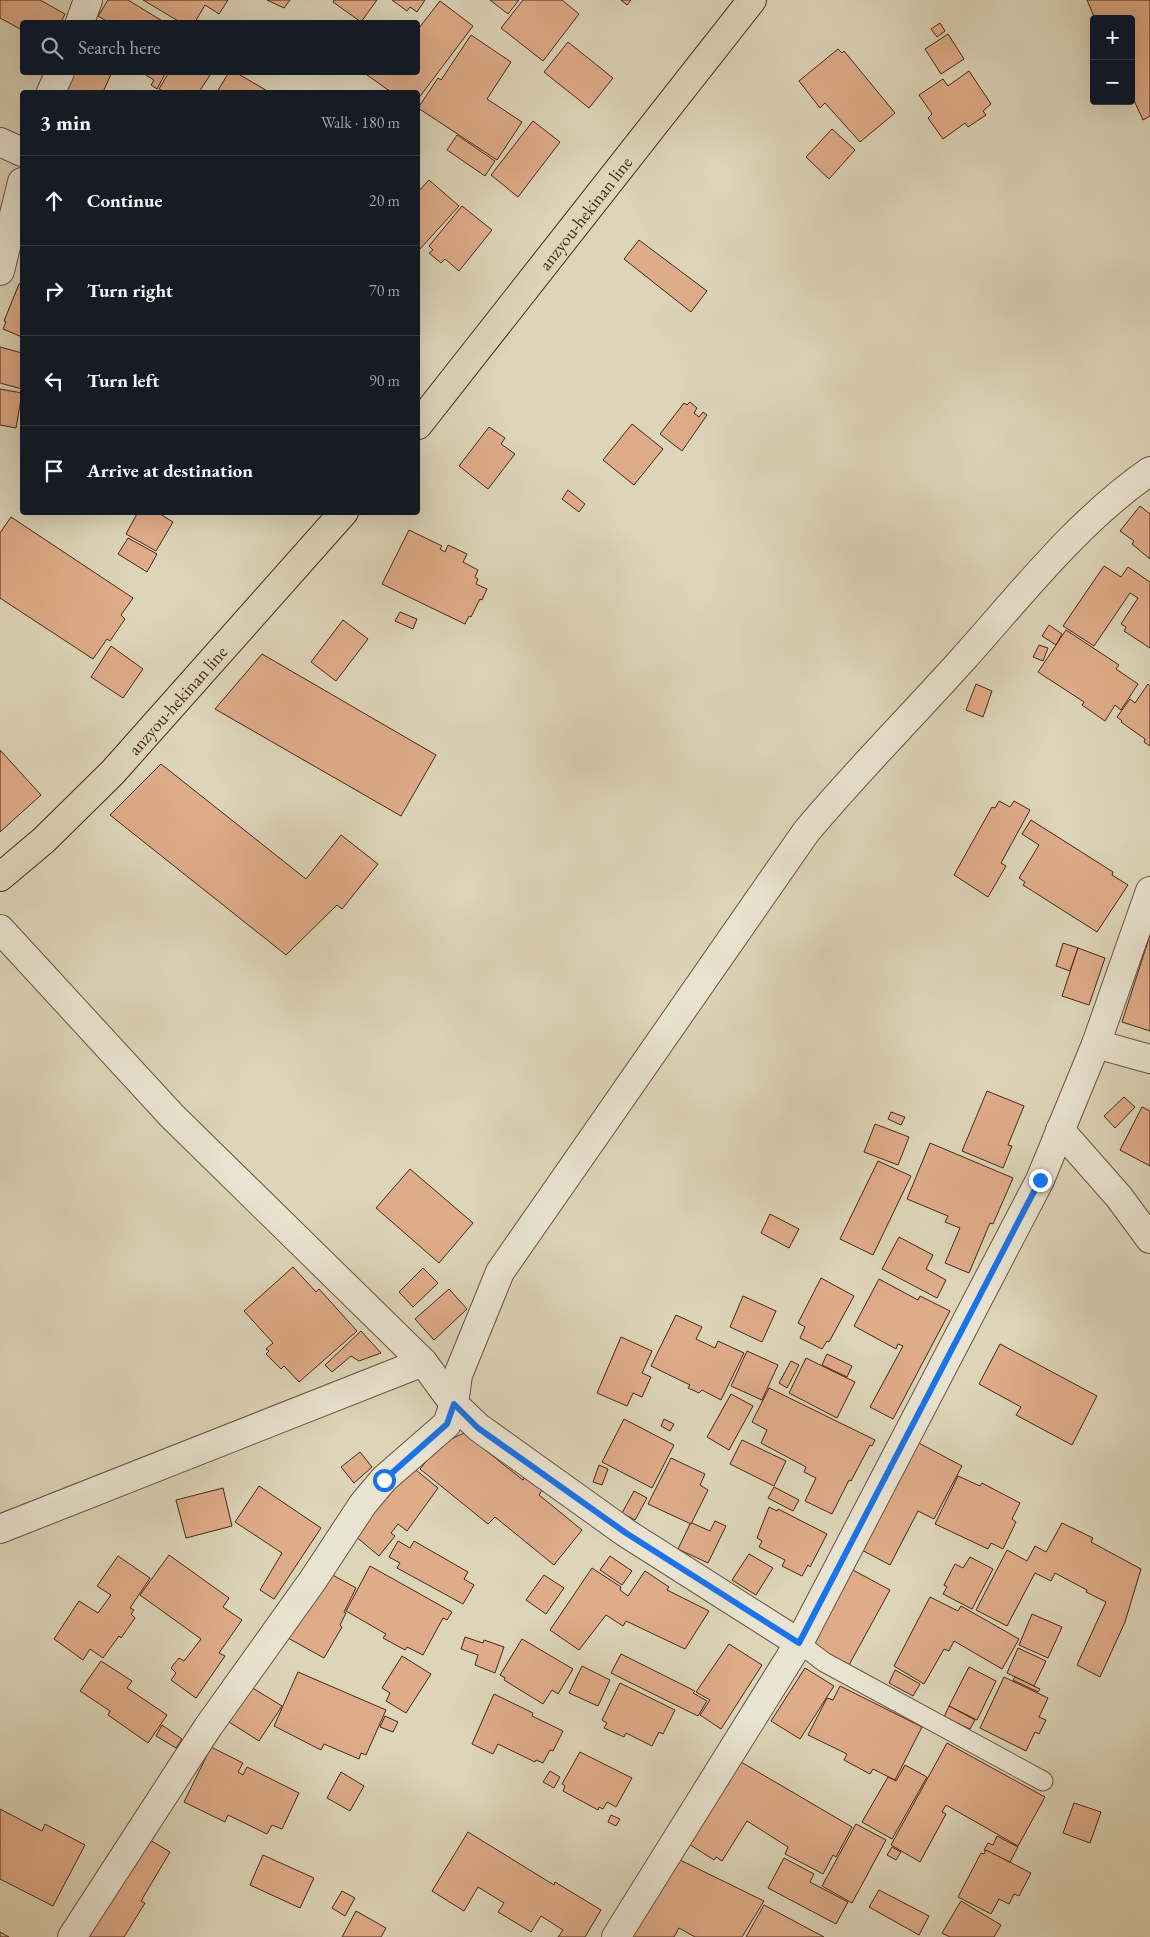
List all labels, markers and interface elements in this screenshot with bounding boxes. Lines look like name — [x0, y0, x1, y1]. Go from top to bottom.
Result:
map controls — [1090, 15, 1135, 105]
button: + — [1090, 15, 1135, 60]
search box — [20, 20, 420, 75]
icon: search — [38, 34, 66, 62]
text: Search here — [78, 35, 160, 60]
button: − — [1090, 60, 1135, 105]
text: 3 min — [40, 109, 91, 136]
text: Walk · 180 m — [321, 112, 400, 133]
street label: anzyou-hekinan line — [533, 151, 637, 274]
icon: ahead — [40, 187, 68, 215]
text: Continue — [87, 188, 162, 213]
text: 20 m — [369, 190, 400, 211]
icon: right — [40, 277, 68, 305]
text: Turn right — [87, 278, 173, 303]
text: 70 m — [369, 280, 400, 301]
icon: left — [40, 367, 68, 395]
text: Turn left — [87, 368, 159, 393]
text: 90 m — [369, 370, 400, 391]
icon: arrive — [40, 457, 68, 485]
text: Arrive at destination — [87, 458, 253, 483]
street label: anzyou-hekinan line — [123, 640, 232, 759]
route end — [1029, 1169, 1052, 1192]
route start — [373, 1469, 396, 1492]

